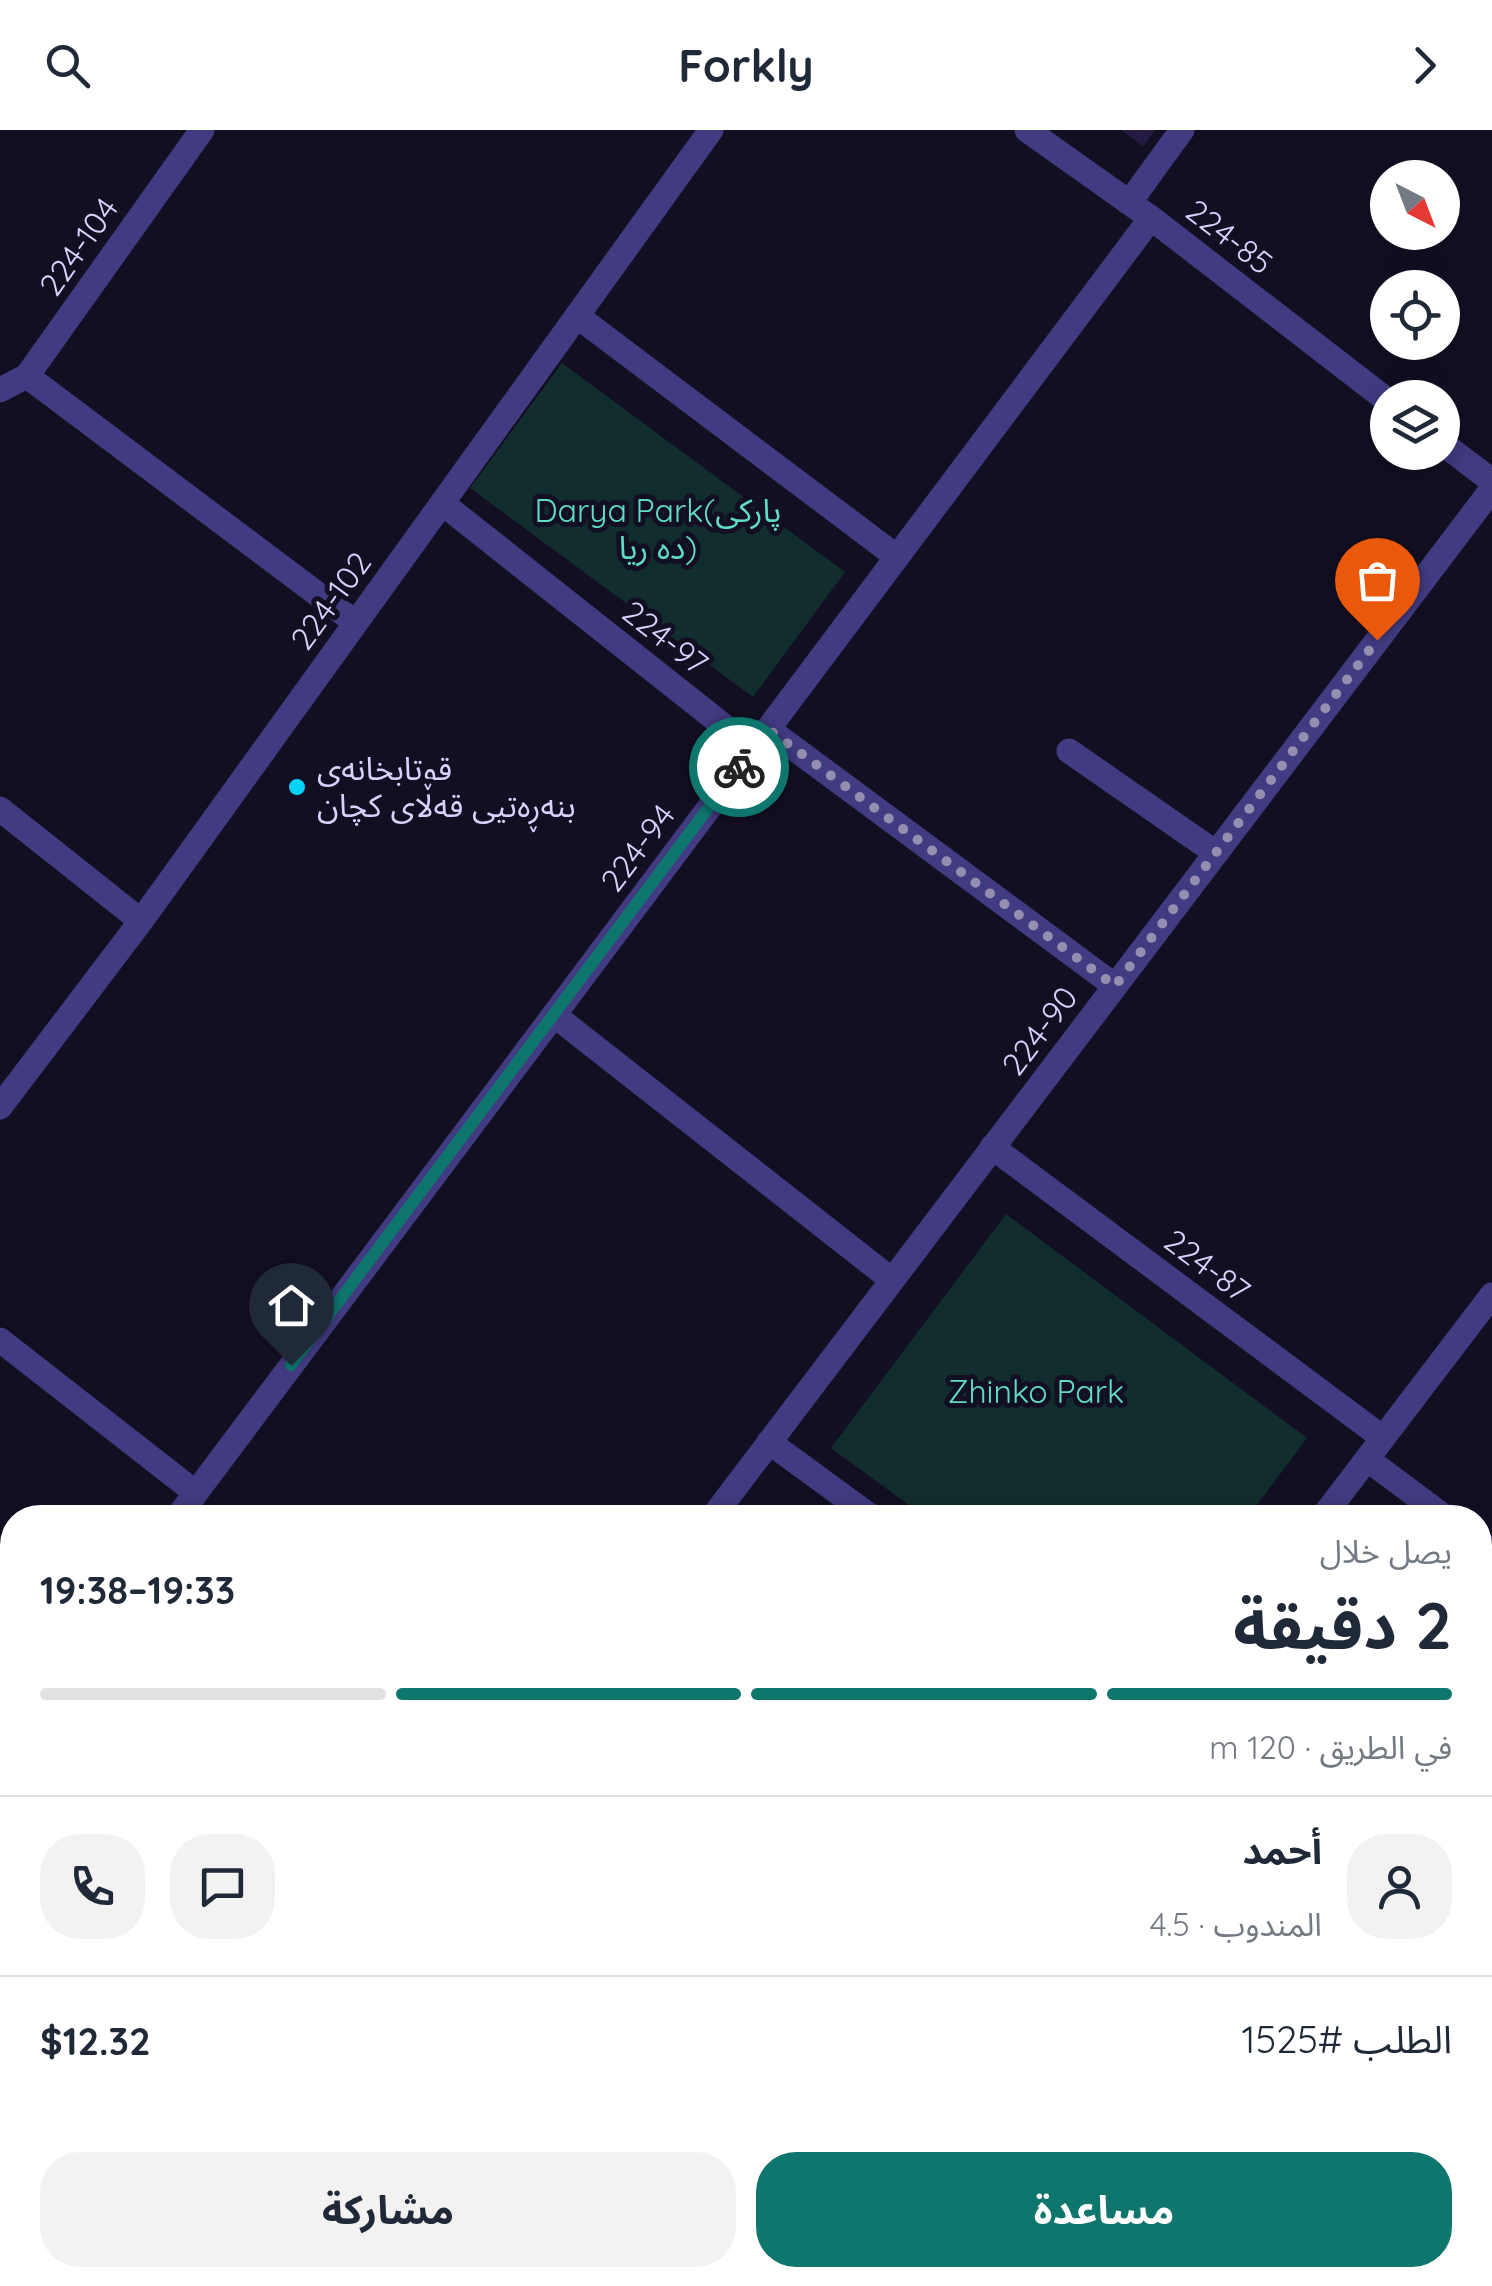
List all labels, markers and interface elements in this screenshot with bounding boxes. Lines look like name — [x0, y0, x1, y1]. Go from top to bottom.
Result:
text: Forkly — [678, 37, 814, 93]
icon: search — [40, 38, 95, 93]
icon: forward — [1397, 38, 1452, 93]
north arrow — [1370, 160, 1460, 250]
map controls — [1370, 160, 1460, 470]
street label: 224-104 — [30, 190, 126, 303]
street label: 224-85 — [1178, 190, 1281, 282]
button: locate — [1370, 270, 1460, 360]
button: layers — [1370, 380, 1460, 470]
park label: Darya Park(پارکی ده ریا) — [535, 490, 781, 567]
pin — [1335, 538, 1420, 641]
street label: 224-102 — [281, 544, 379, 657]
icon: bag — [1350, 553, 1405, 608]
street label: 224-97 — [615, 591, 716, 683]
courier — [689, 717, 789, 817]
icon: bike — [712, 740, 767, 795]
place label: قوتابخانەی بنەڕەتیی قەڵای کچان — [317, 748, 576, 833]
marker: قوتابخانەی بنەڕەتیی قەڵای کچان — [286, 776, 308, 798]
street label: 224-94 — [591, 796, 683, 899]
street label: 224-90 — [993, 978, 1086, 1083]
street label: 224-87 — [1157, 1220, 1258, 1310]
pin — [249, 1263, 334, 1366]
icon: home — [264, 1278, 319, 1333]
park label: Zhinko Park — [948, 1371, 1124, 1411]
text: يصل خلال — [1320, 1531, 1452, 1571]
text: 19:33–19:38 — [40, 1566, 235, 1614]
text: 2 دقيقة — [1233, 1584, 1452, 1665]
text: في الطريق · 120 m — [1209, 1727, 1452, 1767]
text: أحمد — [1242, 1826, 1322, 1874]
button: phone — [40, 1834, 145, 1939]
button: chat — [170, 1834, 275, 1939]
button: person — [1347, 1834, 1452, 1939]
text: المندوب · 4.5 — [1150, 1904, 1322, 1944]
text: الطلب #1525 — [1241, 2015, 1452, 2063]
text: $12.32 — [40, 2017, 151, 2065]
button: مشاركة — [40, 2152, 736, 2267]
button: مساعدة — [756, 2152, 1452, 2267]

